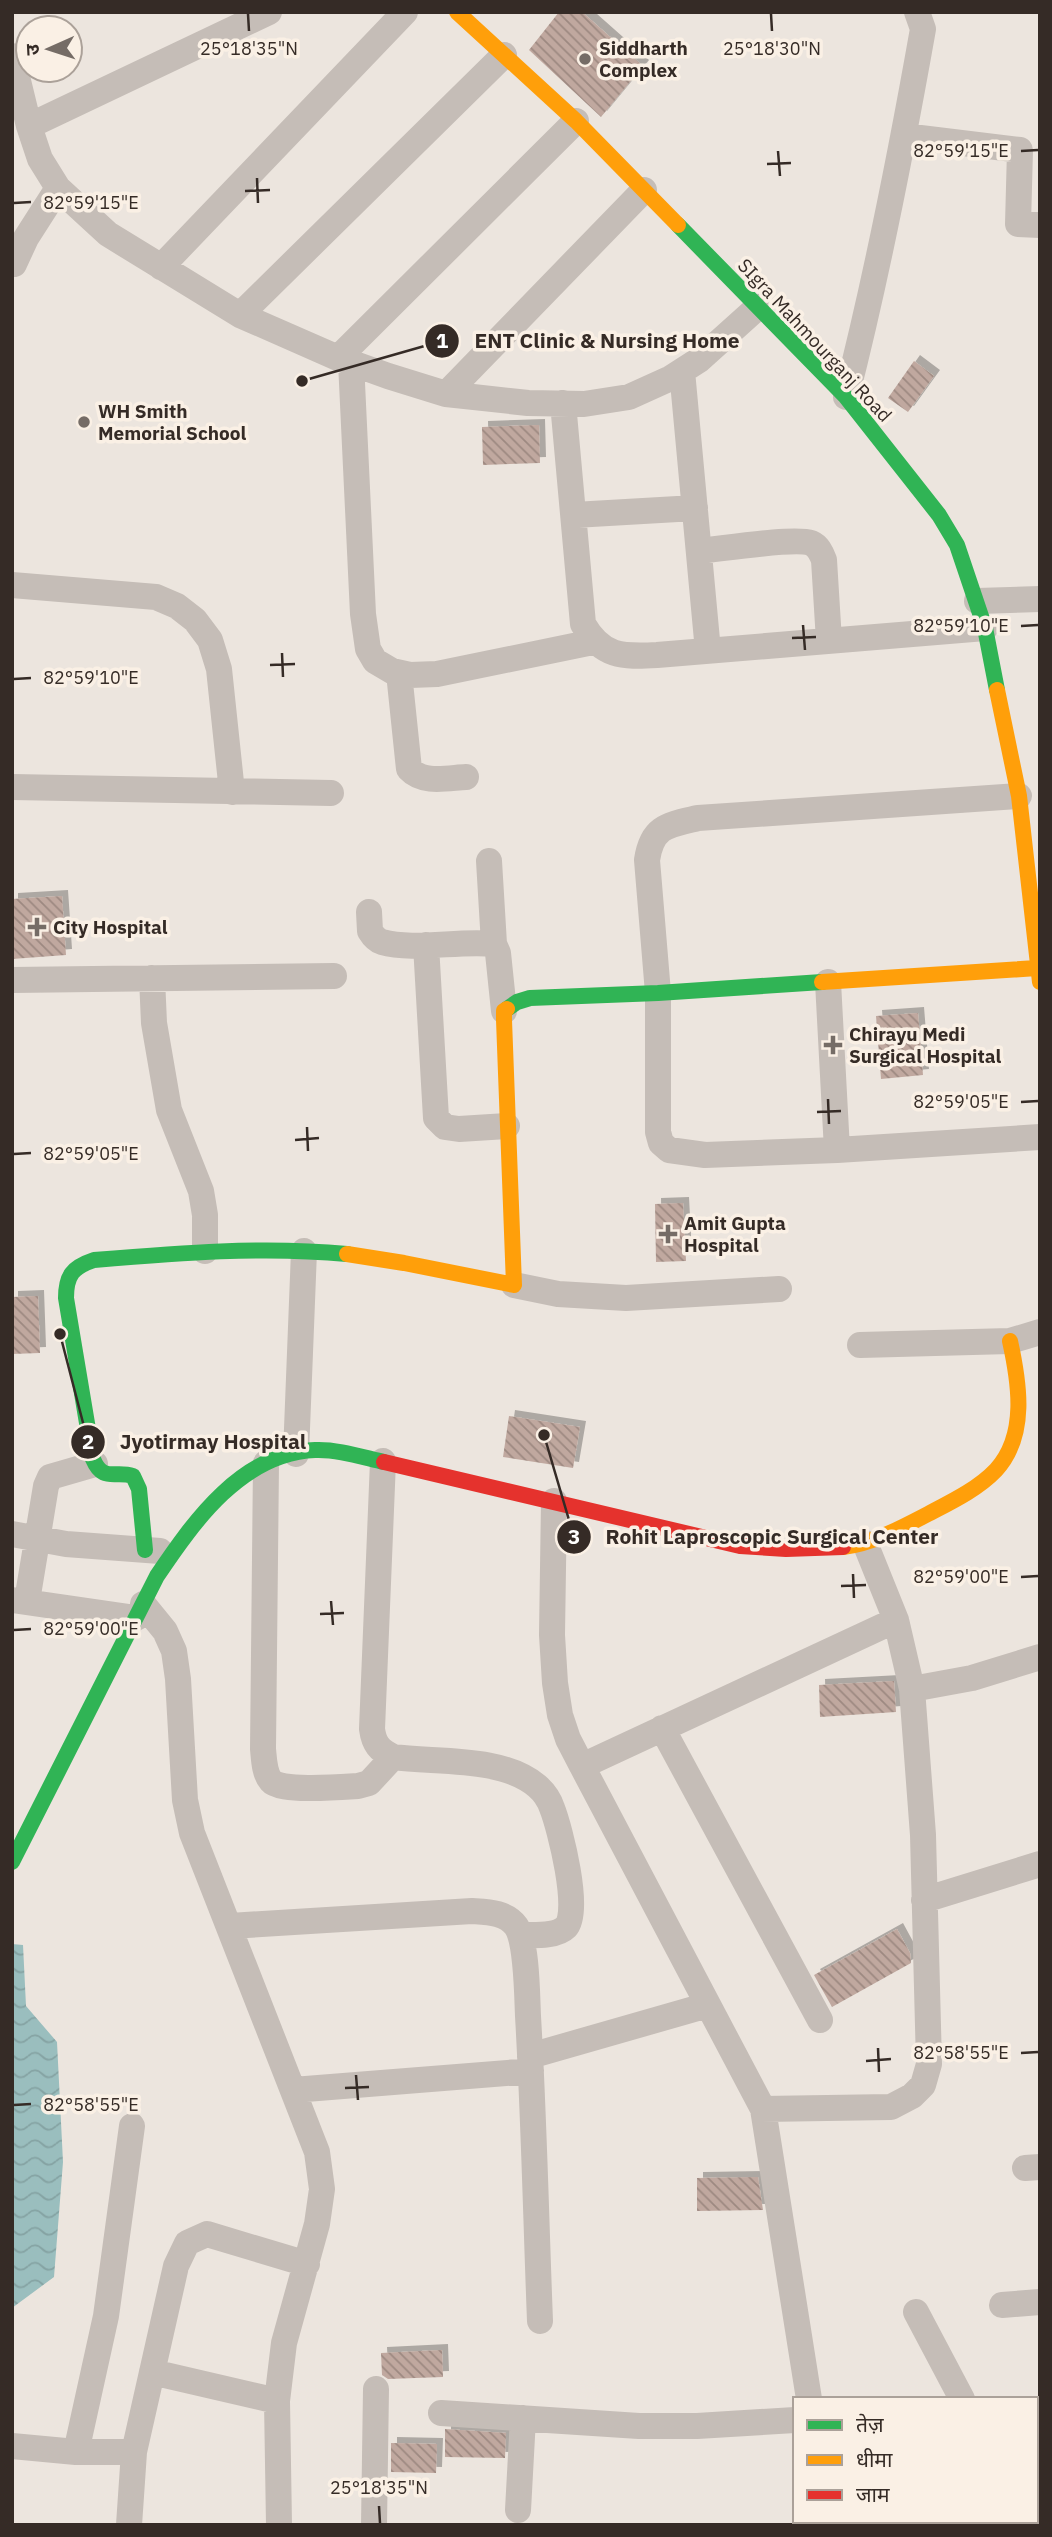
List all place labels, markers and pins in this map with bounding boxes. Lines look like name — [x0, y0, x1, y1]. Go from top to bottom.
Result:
place label: Siddharth Complex — [599, 36, 688, 82]
marker: Siddharth Complex — [577, 51, 593, 67]
callout: ENT Clinic & Nursing Home — [425, 320, 753, 362]
place label: WH Smith Memorial School — [98, 399, 247, 445]
marker: WH Smith Memorial School — [76, 414, 92, 430]
place label: City Hospital — [53, 915, 168, 939]
marker: City Hospital — [27, 917, 47, 937]
place label: Chirayu Medi Surgical Hospital — [849, 1022, 1002, 1068]
marker: Chirayu Medi Surgical Hospital — [823, 1035, 843, 1055]
place label: Amit Gupta Hospital — [684, 1211, 786, 1257]
marker: Amit Gupta Hospital — [658, 1224, 678, 1244]
callout: Jyotirmay Hospital — [71, 1421, 320, 1463]
callout: Rohit Laproscopic Surgical Center — [557, 1516, 953, 1558]

